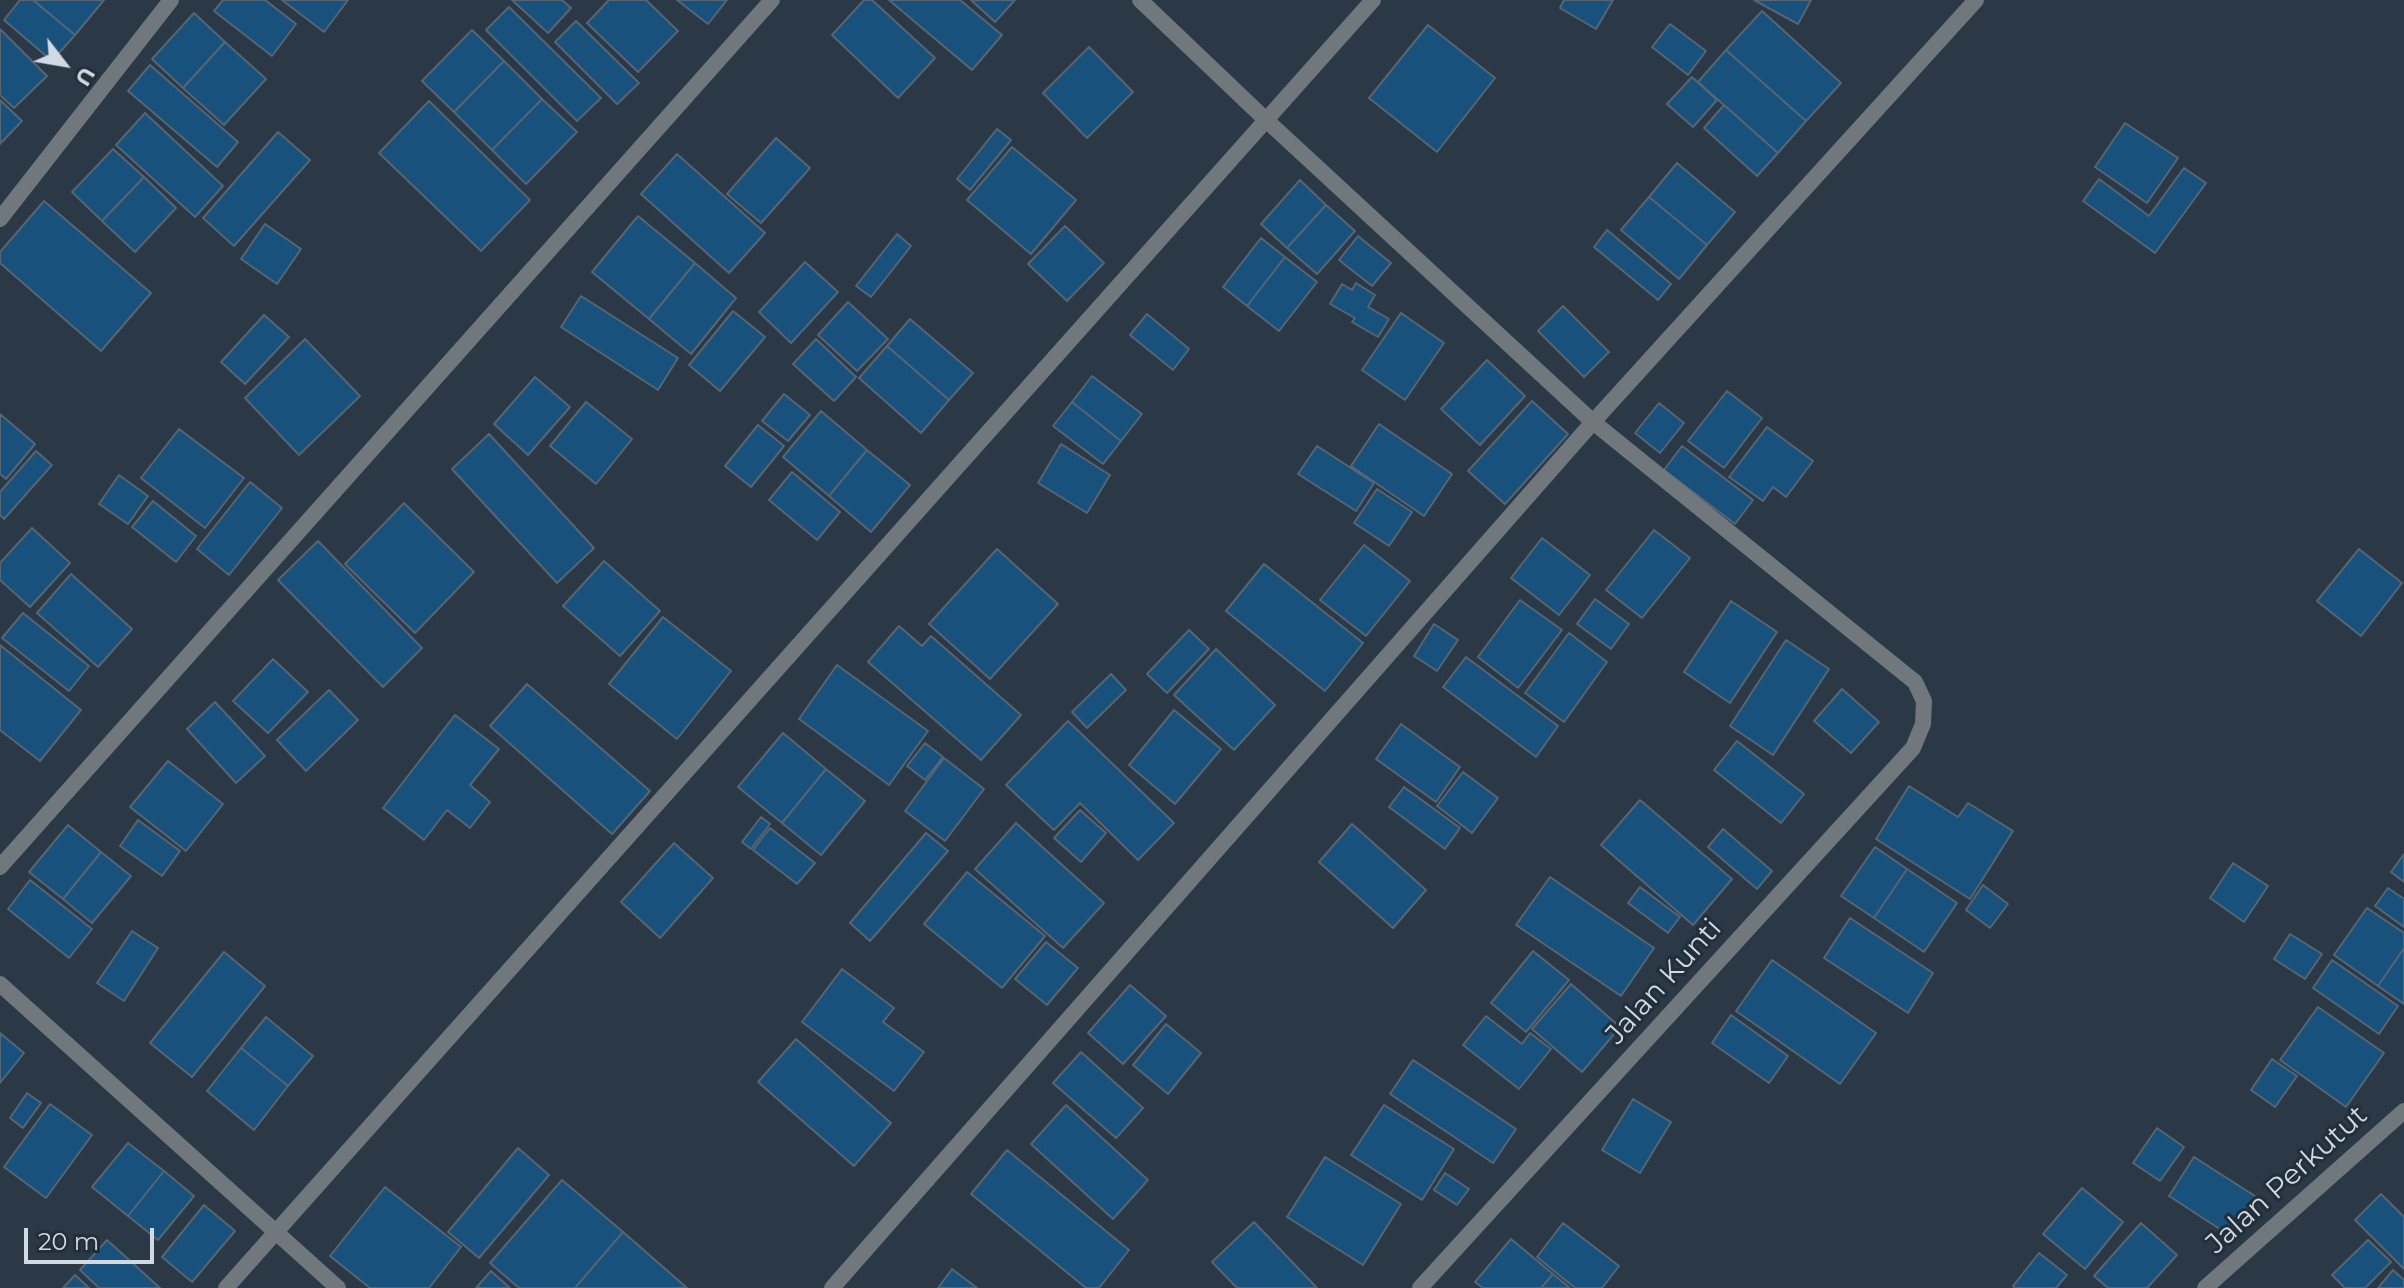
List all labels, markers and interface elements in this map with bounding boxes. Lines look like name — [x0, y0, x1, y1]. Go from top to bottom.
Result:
north arrow — [24, 24, 104, 104]
text: U — [69, 62, 101, 91]
street label: Jalan Kunti — [1599, 912, 1729, 1052]
street label: Jalan Perkutut — [2199, 1099, 2375, 1261]
scale bar — [28, 1212, 158, 1262]
text: 20 m — [38, 1227, 99, 1256]

